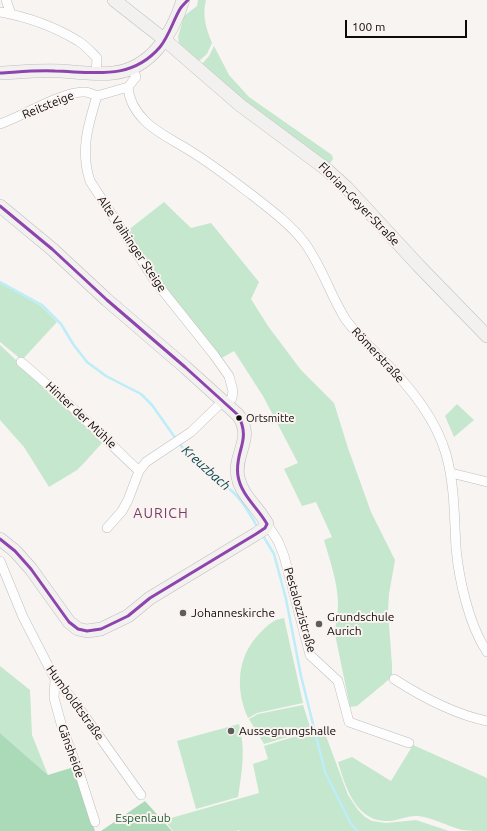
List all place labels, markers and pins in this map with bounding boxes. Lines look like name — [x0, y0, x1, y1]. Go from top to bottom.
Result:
place label: Ortsmitte — [246, 411, 295, 425]
marker: Ortsmitte — [234, 413, 244, 423]
place label: Johanneskirche — [191, 606, 275, 620]
marker: Johanneskirche — [178, 608, 188, 618]
place label: Grundschule Aurich — [327, 610, 394, 638]
marker: Grundschule Aurich — [314, 619, 324, 629]
place label: Aussegnungshalle — [239, 724, 336, 738]
marker: Aussegnungshalle — [226, 726, 236, 736]

